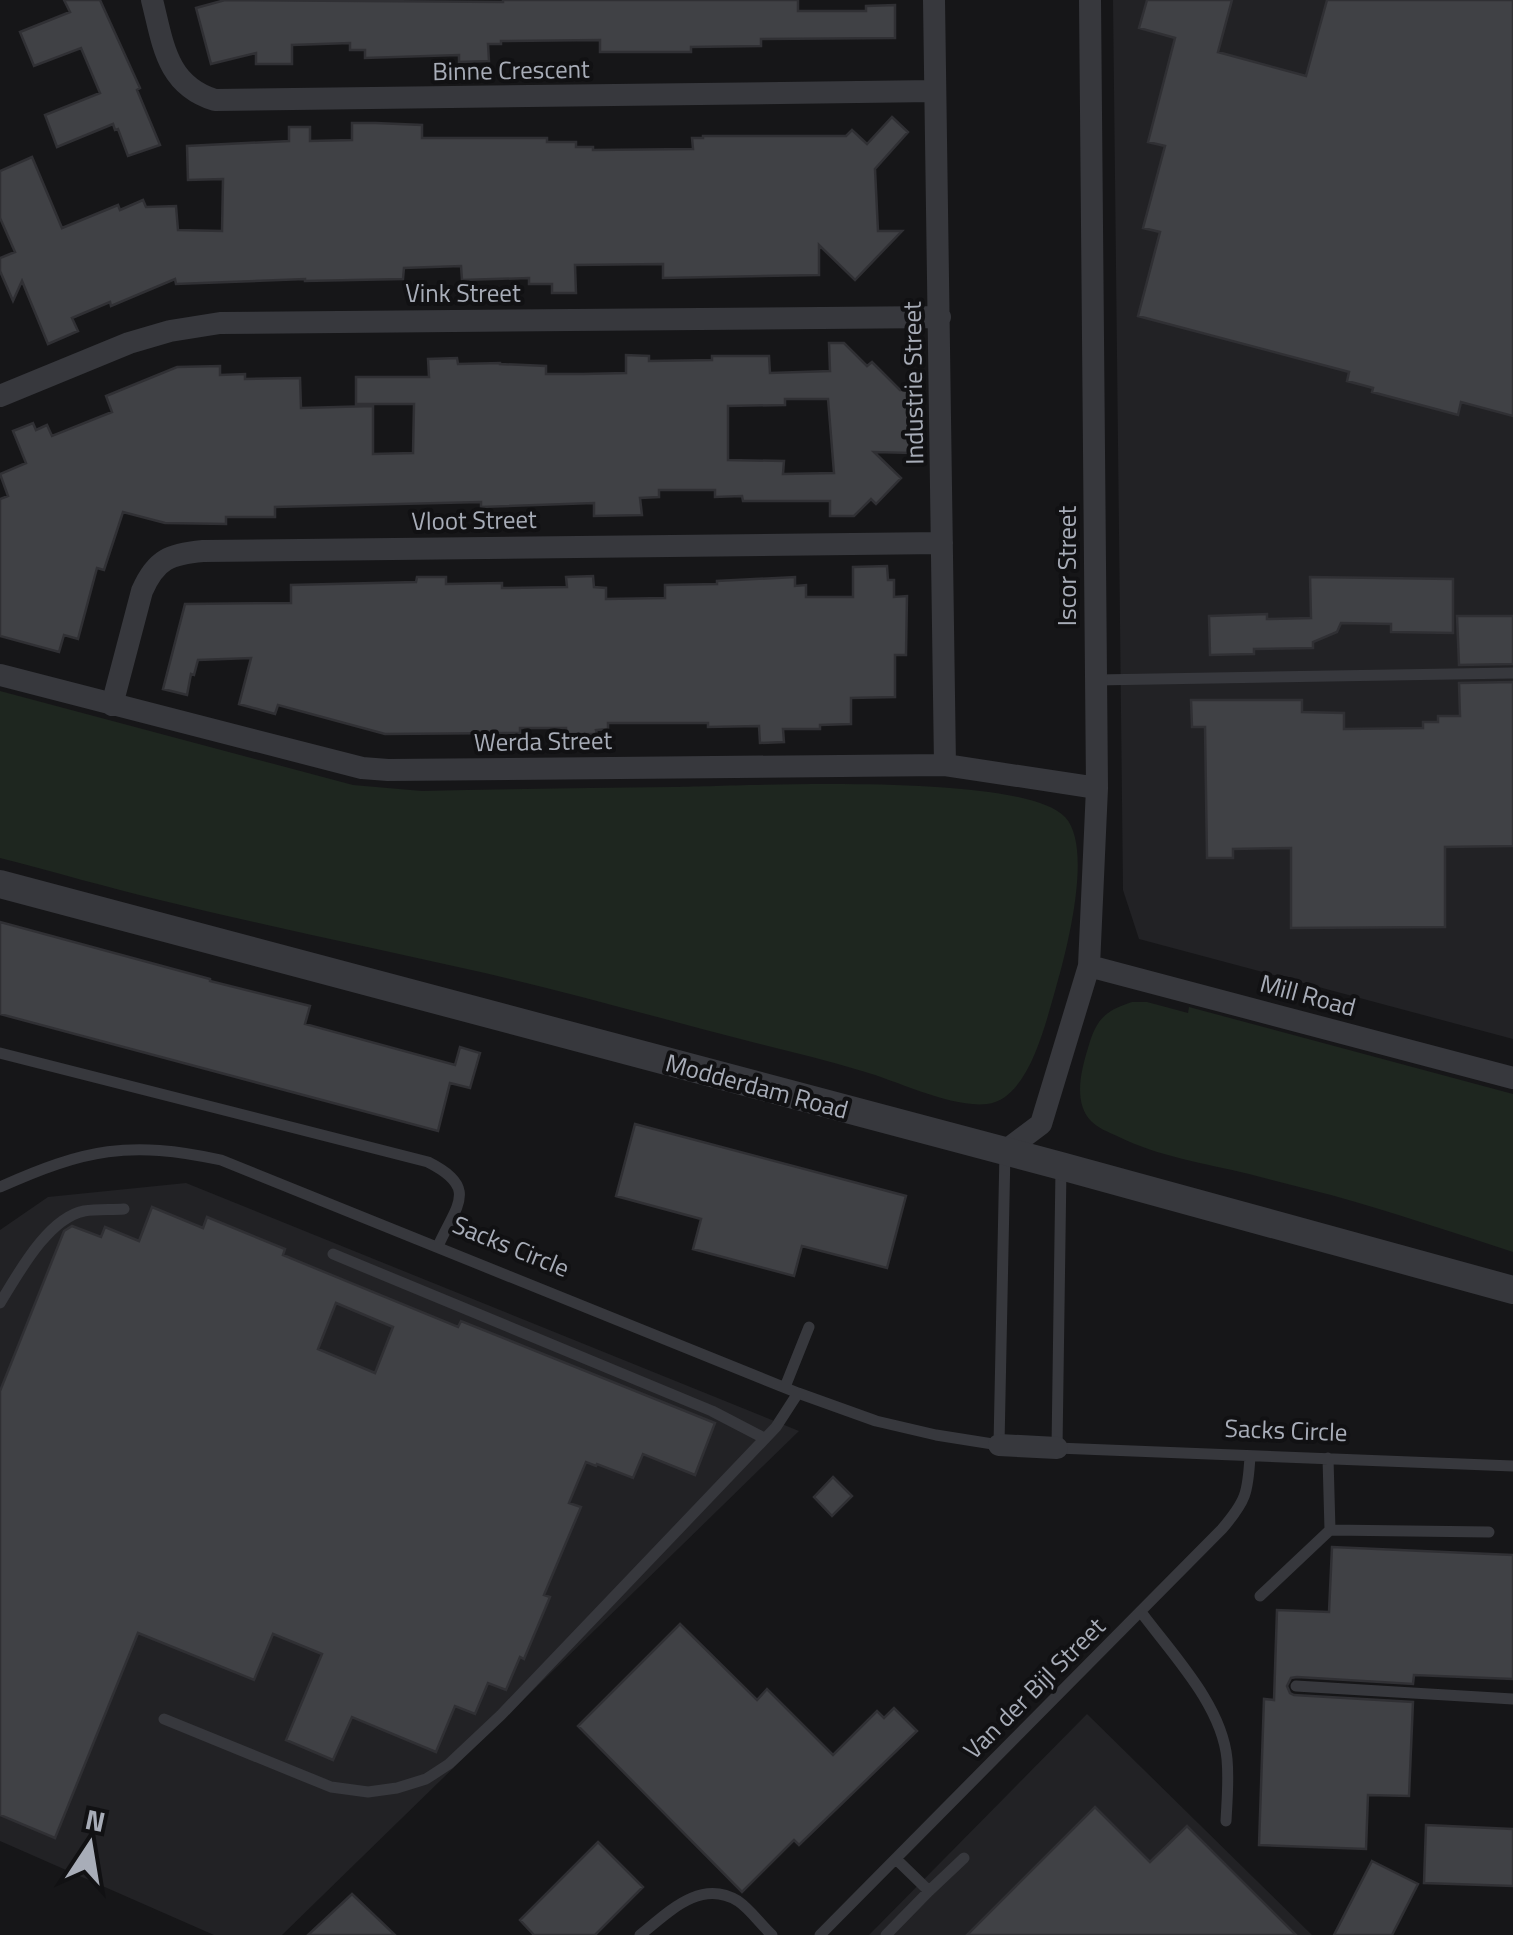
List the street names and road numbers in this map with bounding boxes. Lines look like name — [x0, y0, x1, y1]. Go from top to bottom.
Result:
street label: Binne Crescent — [432, 50, 590, 90]
street label: Vink Street — [405, 274, 521, 312]
street label: Industrie Street — [893, 301, 933, 465]
street label: Vloot Street — [411, 500, 537, 540]
street label: Iscor Street — [1048, 506, 1086, 626]
street label: Werda Street — [474, 721, 613, 761]
street label: Mill Road — [1256, 964, 1360, 1026]
street label: Modderdam Road — [661, 1043, 853, 1129]
street label: Sacks Circle — [447, 1205, 575, 1287]
street label: Sacks Circle — [1224, 1409, 1348, 1451]
street label: Van der Bijl Street — [954, 1608, 1114, 1768]

